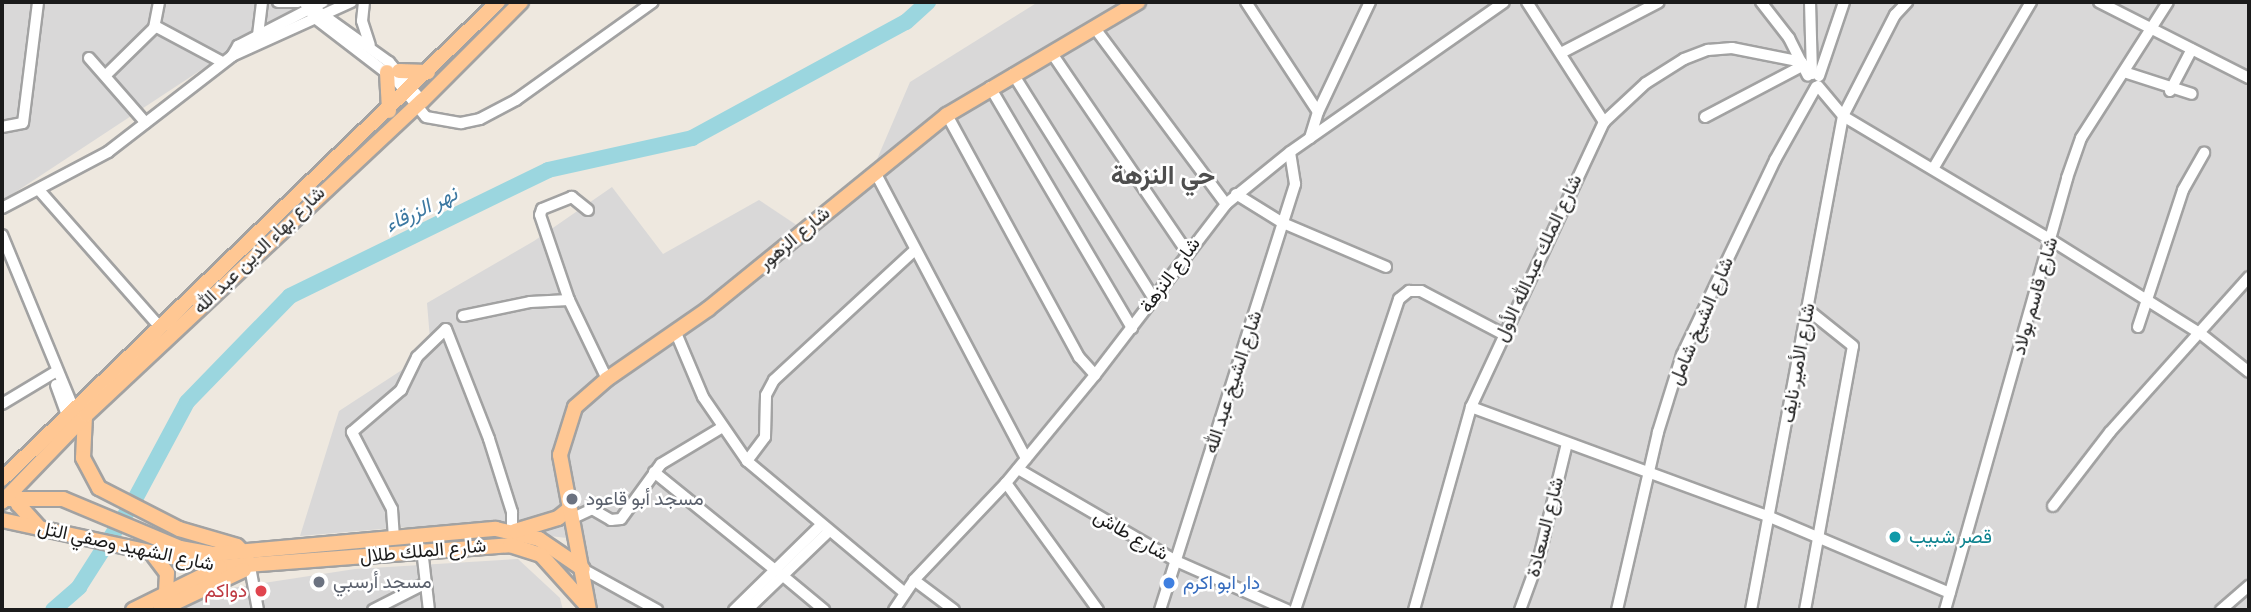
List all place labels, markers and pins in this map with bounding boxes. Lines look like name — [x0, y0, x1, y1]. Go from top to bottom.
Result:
place label: مسجد أبو قاعود — [586, 488, 704, 510]
marker: مسجد أبو قاعود — [564, 491, 580, 507]
place label: قصر شبيب — [1909, 526, 1992, 548]
marker: قصر شبيب — [1887, 529, 1903, 545]
place label: مسجد أرسبي — [333, 571, 432, 593]
place label: دار ابو اكرم — [1183, 572, 1260, 594]
marker: مسجد أرسبي — [311, 574, 327, 590]
marker: دار ابو اكرم — [1161, 575, 1177, 591]
place label: دواكم — [205, 580, 247, 602]
marker: دواكم — [253, 583, 269, 599]

